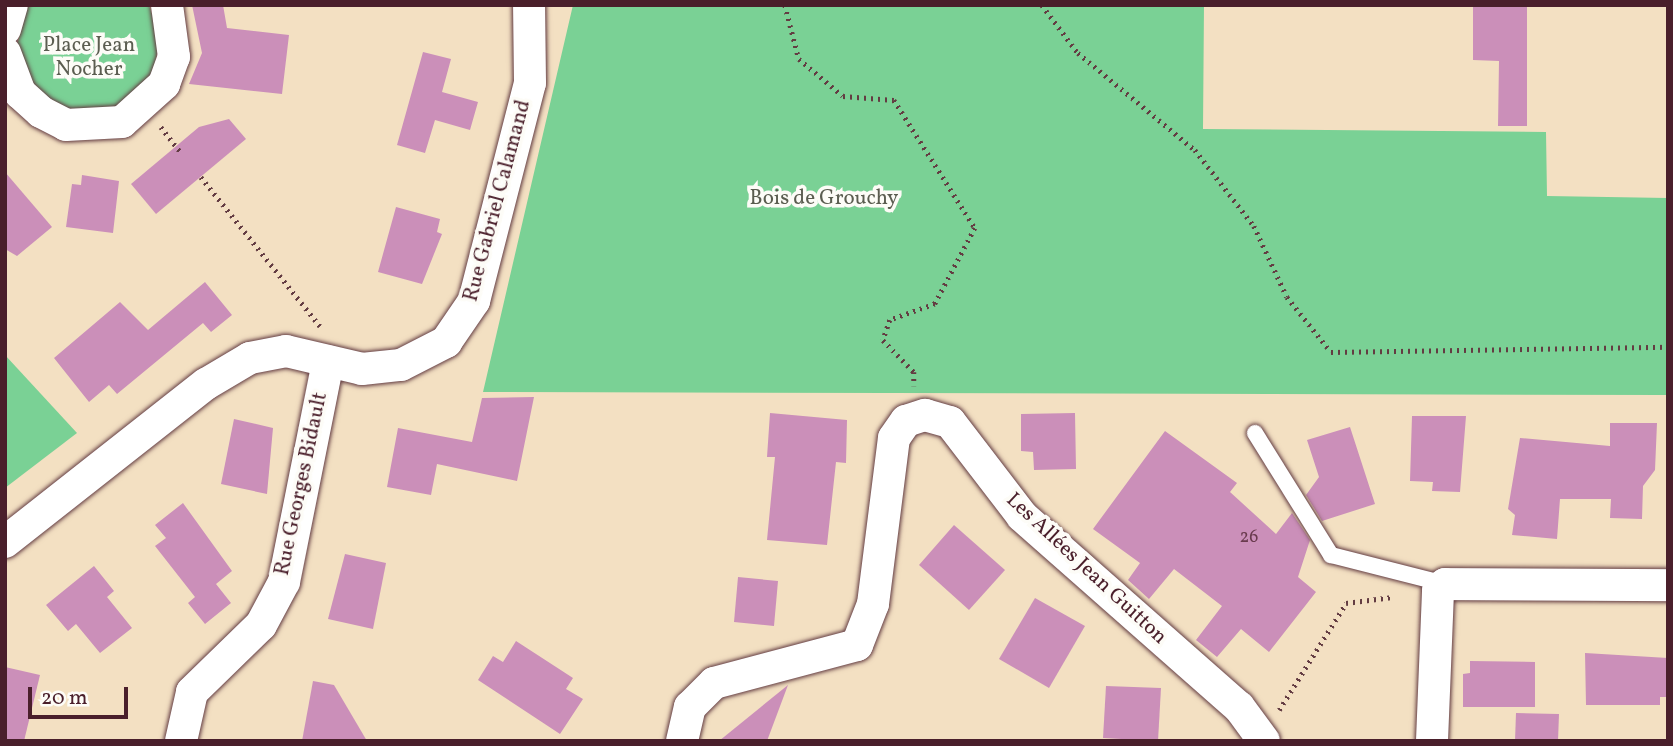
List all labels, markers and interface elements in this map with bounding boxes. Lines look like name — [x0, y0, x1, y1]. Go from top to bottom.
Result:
park label: Place Jean Nocher — [43, 33, 135, 83]
street label: Rue Gabriel Calamand — [459, 98, 537, 304]
park label: Bois de Grouchy — [750, 186, 898, 212]
street label: Rue Georges Bidault — [270, 390, 334, 578]
street label: Les Allées Jean Guitton — [1000, 488, 1172, 650]
house number: 26 — [1240, 527, 1258, 549]
scale bar — [32, 672, 131, 716]
text: 20 m — [41, 684, 87, 713]

